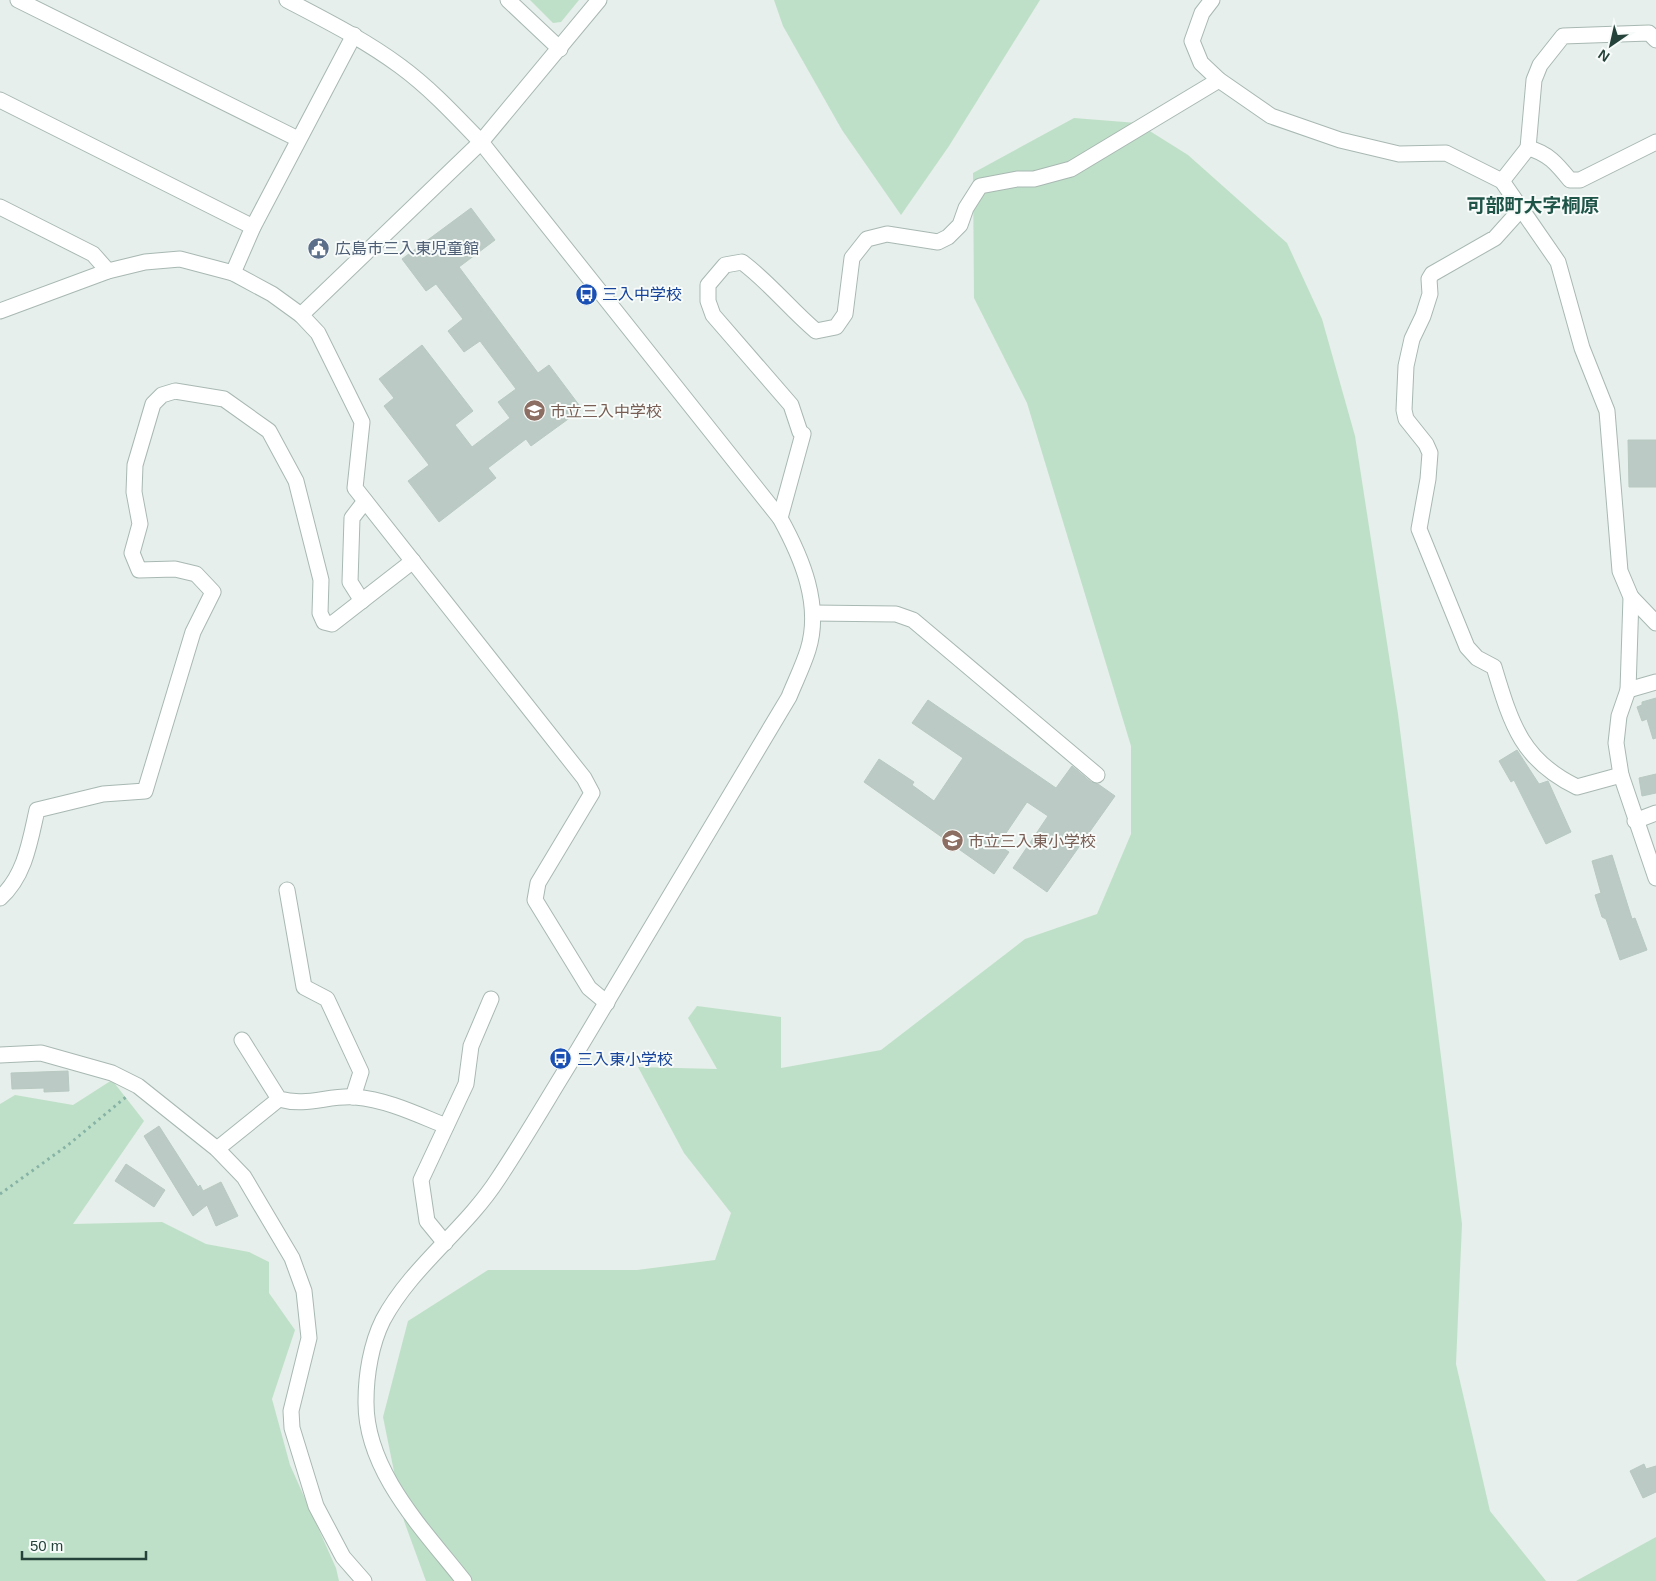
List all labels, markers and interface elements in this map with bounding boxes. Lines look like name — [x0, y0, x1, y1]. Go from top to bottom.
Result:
north arrow — [1586, 20, 1636, 70]
text: N — [1595, 46, 1612, 65]
district label: 可部町大字桐原 — [1466, 195, 1600, 216]
public building icon: 広島市三入東児童館 — [307, 236, 331, 260]
place label: 広島市三入東児童館 — [335, 240, 479, 257]
bus stop icon: 三入中学校 — [574, 282, 598, 306]
place label: 三入中学校 — [602, 286, 682, 303]
school or university icon: 市立三入中学校 — [522, 399, 546, 423]
place label: 市立三入中学校 — [550, 403, 662, 420]
school or university icon: 市立三入東小学校 — [940, 829, 964, 853]
place label: 市立三入東小学校 — [968, 833, 1096, 850]
bus stop icon: 三入東小学校 — [549, 1047, 573, 1071]
place label: 三入東小学校 — [577, 1051, 673, 1068]
scale bar — [22, 1528, 146, 1560]
text: 50 m — [30, 1537, 63, 1554]

